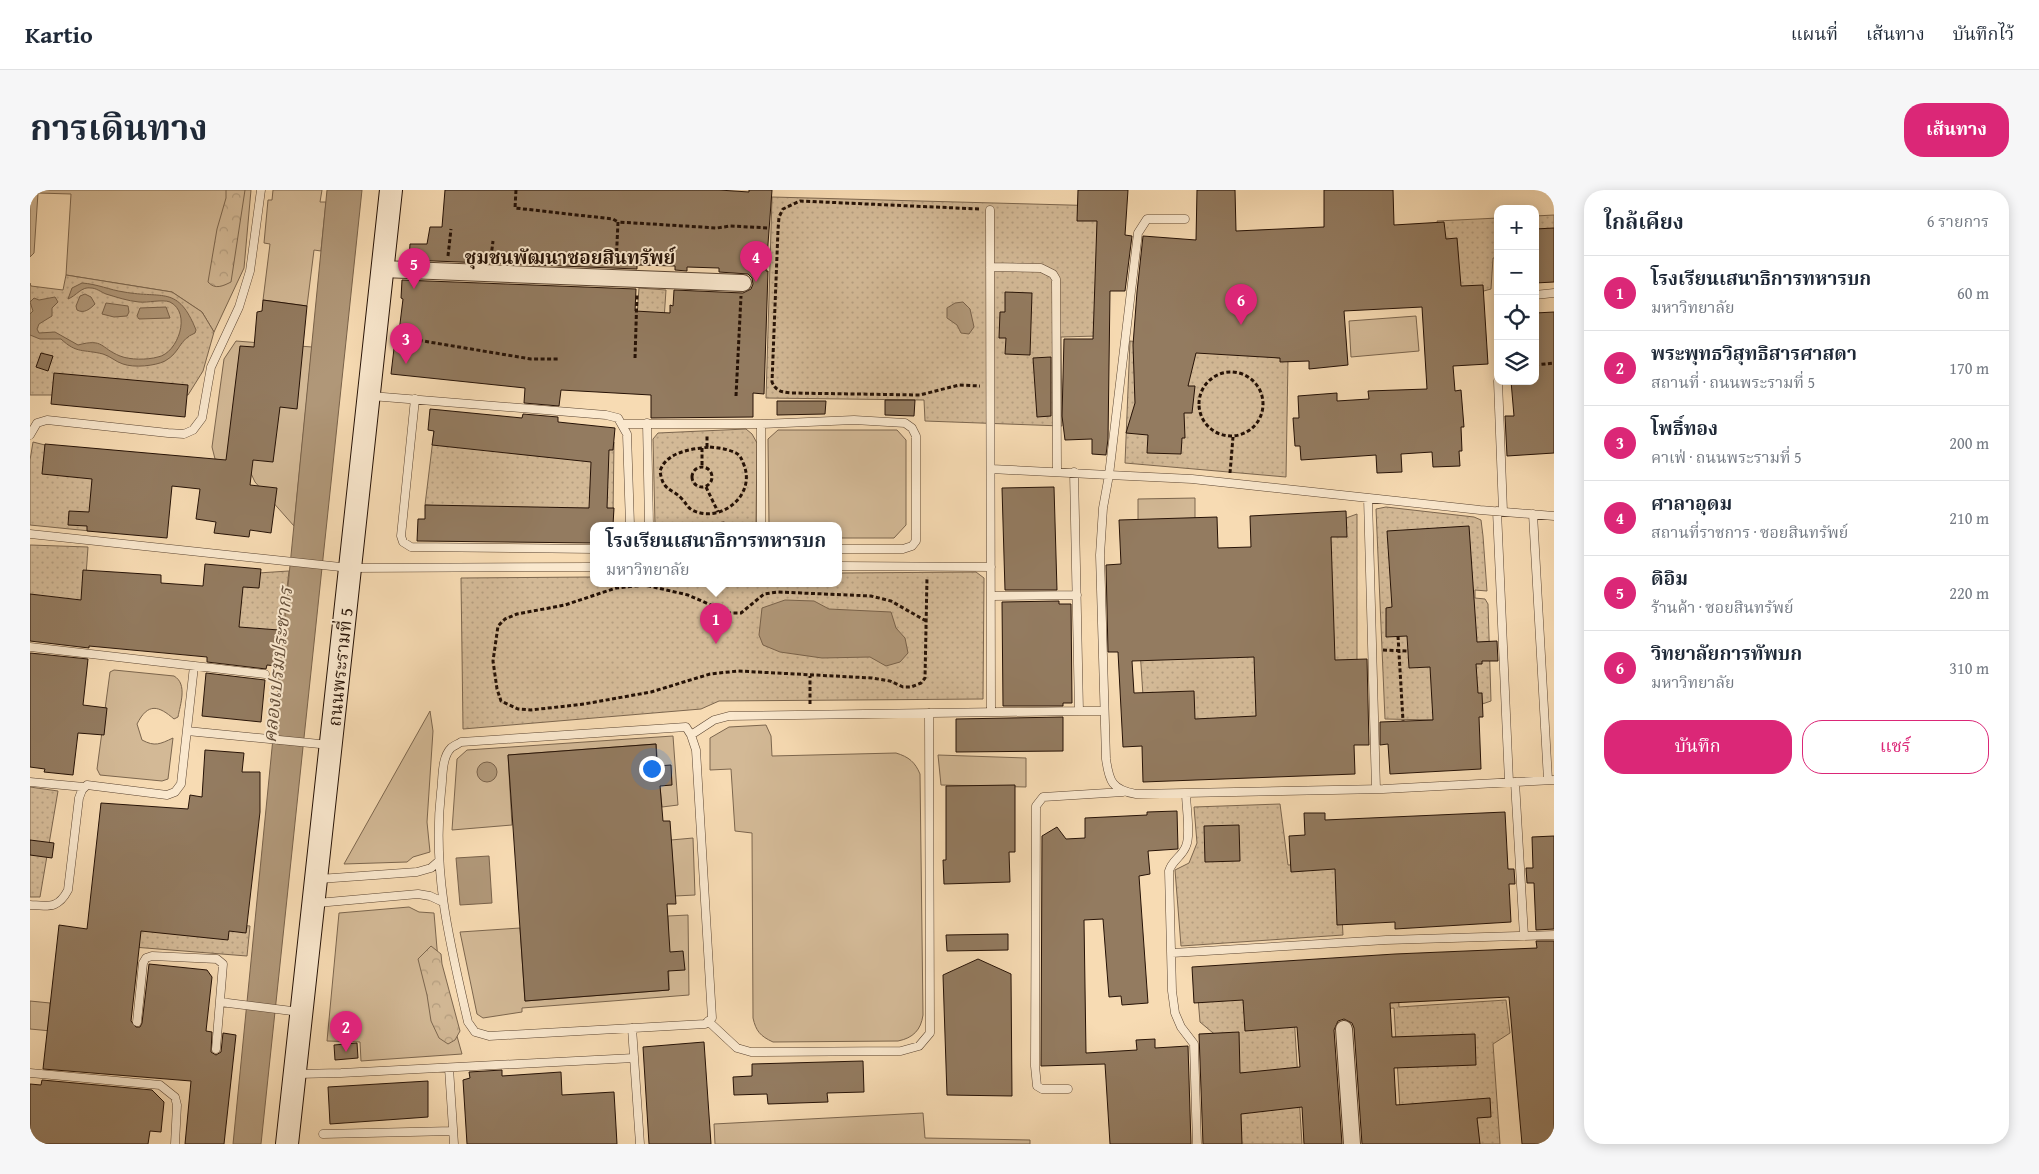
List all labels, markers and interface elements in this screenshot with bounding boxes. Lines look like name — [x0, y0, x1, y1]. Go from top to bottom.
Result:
text: Kartio — [25, 17, 93, 52]
text: แผนที่ — [1791, 20, 1838, 47]
text: เส้นทาง — [1866, 20, 1925, 47]
text: บันทึกไว้ — [1953, 20, 2014, 47]
text: การเดินทาง — [30, 102, 208, 153]
button: เส้นทาง — [1904, 103, 2009, 157]
map controls — [1494, 205, 1539, 385]
button: + — [1494, 205, 1539, 250]
text: ใกล้เคียง — [1604, 206, 1684, 237]
text: 6 รายการ — [1927, 209, 1989, 233]
pin: 4 — [740, 241, 772, 282]
district label: ชุมชนพัฒนาซอยสินทรัพย์ — [465, 243, 676, 271]
pin: 5 — [398, 248, 430, 289]
button: − — [1494, 250, 1539, 295]
text: โรงเรียนเสนาธิการทหารบก — [1651, 264, 1871, 292]
text: 1 — [1616, 281, 1624, 305]
text: 60 m — [1957, 281, 1989, 305]
pin: 6 — [1225, 284, 1257, 325]
button: locate — [1494, 295, 1539, 340]
text: มหาวิทยาลัย — [1651, 295, 1735, 319]
pin: 3 — [390, 323, 422, 364]
text: พระพุทธวิสุทธิสารศาสดา — [1651, 339, 1857, 367]
button: layers — [1494, 340, 1539, 385]
text: 2 — [1616, 356, 1624, 380]
text: 170 m — [1949, 356, 1989, 380]
text: สถานที่ · ถนนพระรามที่ 5 — [1651, 370, 1815, 394]
text: โพธิ์ทอง — [1651, 414, 1718, 442]
text: 3 — [1616, 431, 1624, 455]
text: 200 m — [1949, 431, 1989, 455]
text: คาเฟ่ · ถนนพระรามที่ 5 — [1651, 445, 1802, 469]
text: ศาลาอุดม — [1651, 489, 1732, 517]
text: 4 — [1616, 506, 1624, 530]
text: 210 m — [1949, 506, 1989, 530]
text: สถานที่ราชการ · ซอยสินทรัพย์ — [1651, 520, 1848, 544]
popup — [590, 522, 842, 587]
text: โรงเรียนเสนาธิการทหารบก — [606, 526, 826, 554]
text: มหาวิทยาลัย — [606, 557, 689, 581]
text: ดิอิม — [1651, 564, 1688, 592]
text: 5 — [1616, 581, 1624, 605]
text: 220 m — [1949, 581, 1989, 605]
water label: คลองเปรมประชากร — [255, 583, 299, 744]
text: ร้านค้า · ซอยสินทรัพย์ — [1651, 595, 1793, 619]
pin: 1 — [700, 603, 732, 644]
street label: ถนนพระรามที่ 5 — [320, 606, 360, 728]
text: วิทยาลัยการทัพบก — [1651, 639, 1802, 667]
text: 6 — [1616, 656, 1624, 680]
text: 310 m — [1949, 656, 1989, 680]
text: มหาวิทยาลัย — [1651, 670, 1735, 694]
button: บันทึก — [1604, 720, 1792, 774]
button: แชร์ — [1802, 720, 1989, 774]
your location — [639, 756, 665, 782]
pin: 2 — [330, 1011, 362, 1052]

